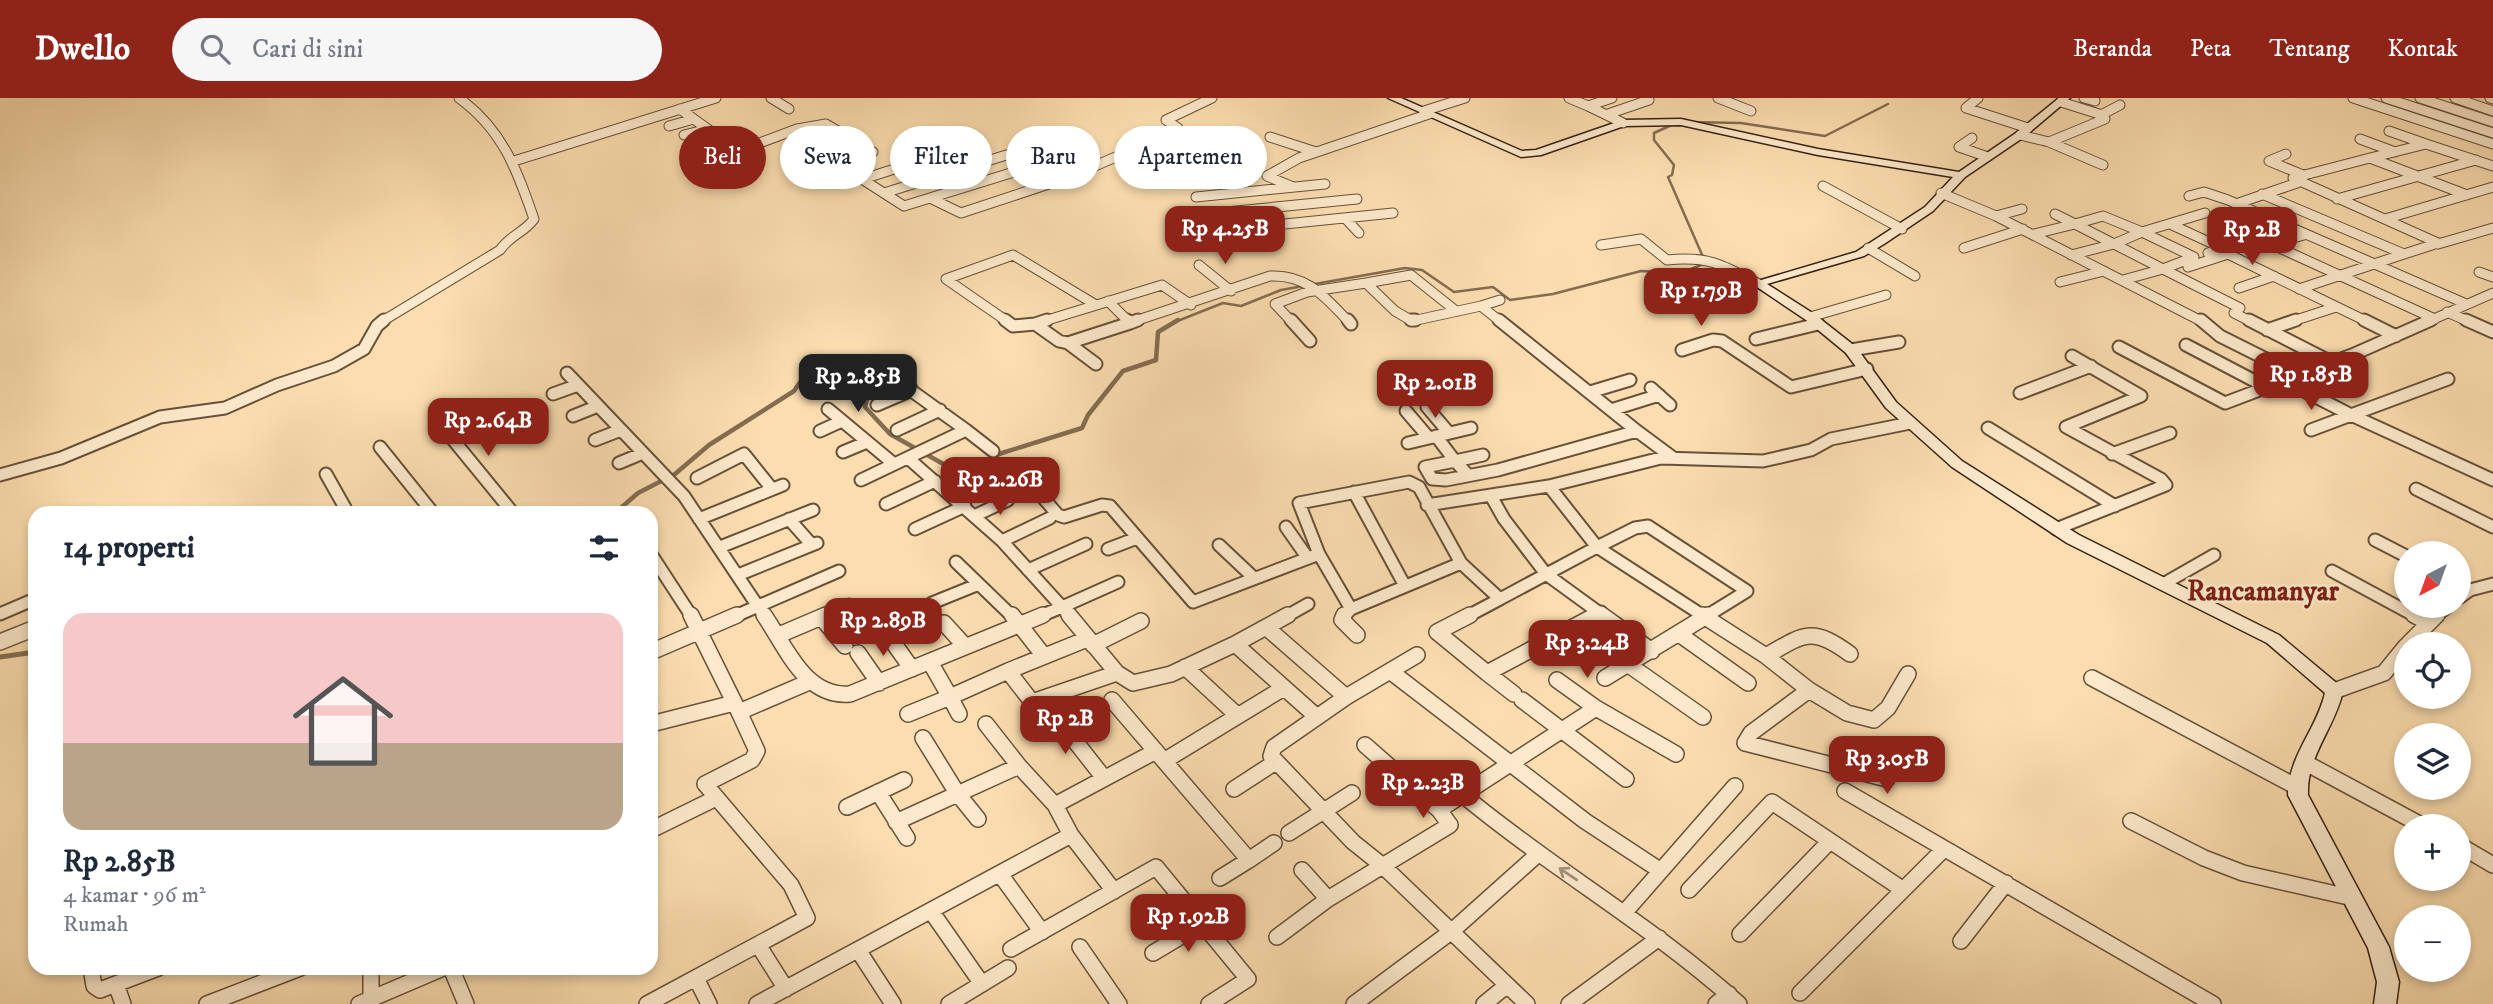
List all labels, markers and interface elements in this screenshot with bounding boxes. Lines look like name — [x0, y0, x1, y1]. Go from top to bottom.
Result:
search box — [172, 18, 662, 81]
text: Dwello — [35, 29, 130, 70]
icon: search — [196, 30, 234, 68]
text: Cari di sini — [252, 33, 363, 66]
text: Beranda — [2073, 34, 2152, 64]
text: Peta — [2190, 34, 2231, 64]
text: Tentang — [2269, 34, 2350, 64]
text: Kontak — [2388, 34, 2458, 64]
chip: Beli — [679, 126, 766, 189]
chip: Sewa — [780, 126, 876, 189]
chip: Filter — [890, 126, 992, 189]
chip: Baru — [1006, 126, 1100, 189]
chip: Apartemen — [1114, 126, 1267, 189]
pin: Rp 4.25B — [1153, 206, 1297, 266]
pin: Rp 2B — [2203, 208, 2301, 267]
text: Rp 4.25B — [1181, 214, 1269, 243]
text: Rp 2B — [2223, 215, 2281, 244]
pin: Rp 1.79B — [1629, 268, 1773, 328]
text: Rp 1.79B — [1660, 276, 1742, 305]
pin: Rp 1.85B — [2239, 352, 2383, 412]
pin: Rp 2.85B — [786, 354, 930, 414]
pin: Rp 2.01B — [1363, 360, 1507, 420]
text: Rp 1.85B — [2269, 360, 2353, 389]
text: Rp 2.85B — [815, 362, 901, 391]
text: Rp 2.01B — [1393, 368, 1477, 397]
pin: Rp 2.64B — [416, 398, 560, 458]
text: Rp 2.64B — [444, 406, 532, 435]
pin: Rp 2.26B — [928, 458, 1072, 517]
text: Rp 2.26B — [957, 465, 1043, 494]
icon: filters — [585, 529, 623, 567]
text: 14 properti — [63, 530, 194, 567]
north arrow — [2394, 541, 2471, 618]
map controls — [2394, 541, 2471, 982]
district label: Rancamanyar — [2187, 574, 2340, 609]
pin: Rp 2.89B — [811, 598, 955, 658]
text: Rp 2.89B — [840, 606, 926, 635]
pin: Rp 3.24B — [1515, 620, 1659, 680]
text: Rp 3.24B — [1545, 628, 1629, 657]
button: locate — [2394, 632, 2471, 709]
icon: home — [280, 658, 406, 784]
pin: Rp 2B — [1016, 696, 1114, 756]
text: Rp 2B — [1036, 704, 1094, 733]
button: layers — [2394, 723, 2471, 800]
pin: Rp 3.05B — [1815, 736, 1959, 796]
text: Rp 3.05B — [1845, 744, 1929, 773]
pin: Rp 2.23B — [1351, 760, 1495, 820]
text: Rp 2.23B — [1381, 768, 1465, 797]
button: + — [2394, 814, 2471, 891]
text: Rp 2.85B — [63, 844, 176, 881]
one-way arrow — [1559, 867, 1578, 881]
text: 4 kamar · 96 m² — [63, 881, 206, 910]
pin: Rp 1.92B — [1116, 894, 1260, 954]
text: Rp 1.92B — [1147, 902, 1230, 931]
button: − — [2394, 905, 2471, 982]
text: Rumah — [63, 910, 129, 939]

